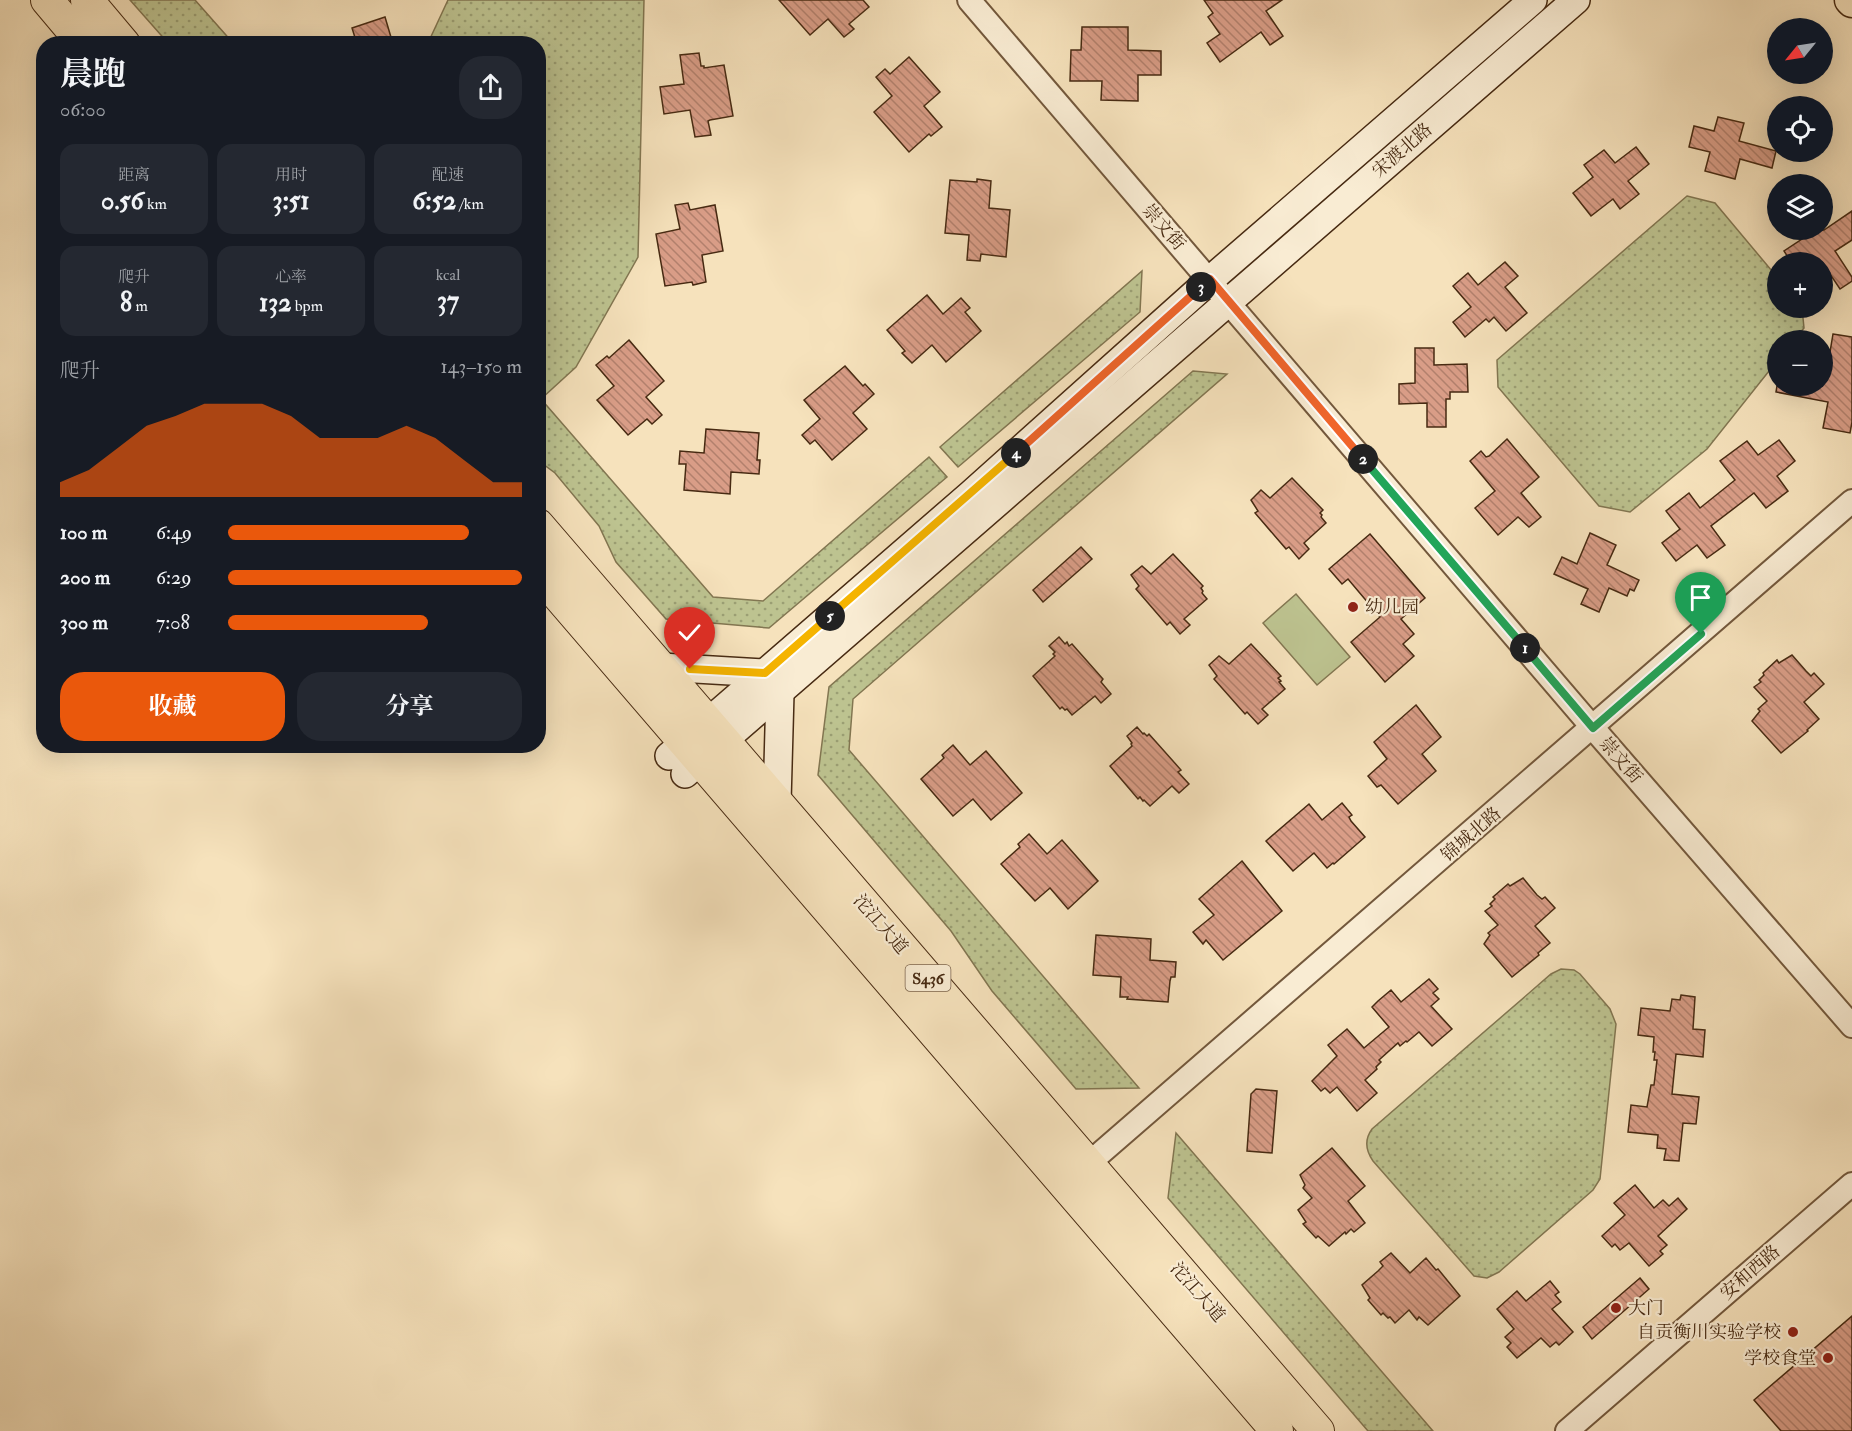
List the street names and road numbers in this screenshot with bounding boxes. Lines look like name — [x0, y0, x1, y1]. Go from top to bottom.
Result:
street label: 宋渡北路 — [1368, 118, 1437, 183]
street label: 崇文街 — [1137, 199, 1190, 255]
street label: 崇文街 — [1594, 732, 1647, 788]
street label: 锦城北路 — [1437, 802, 1506, 867]
street label: 沱江大道 — [848, 890, 913, 959]
road number: S436 — [906, 965, 950, 991]
street label: 安和西路 — [1716, 1240, 1785, 1305]
street label: 沱江大道 — [1165, 1258, 1230, 1327]

